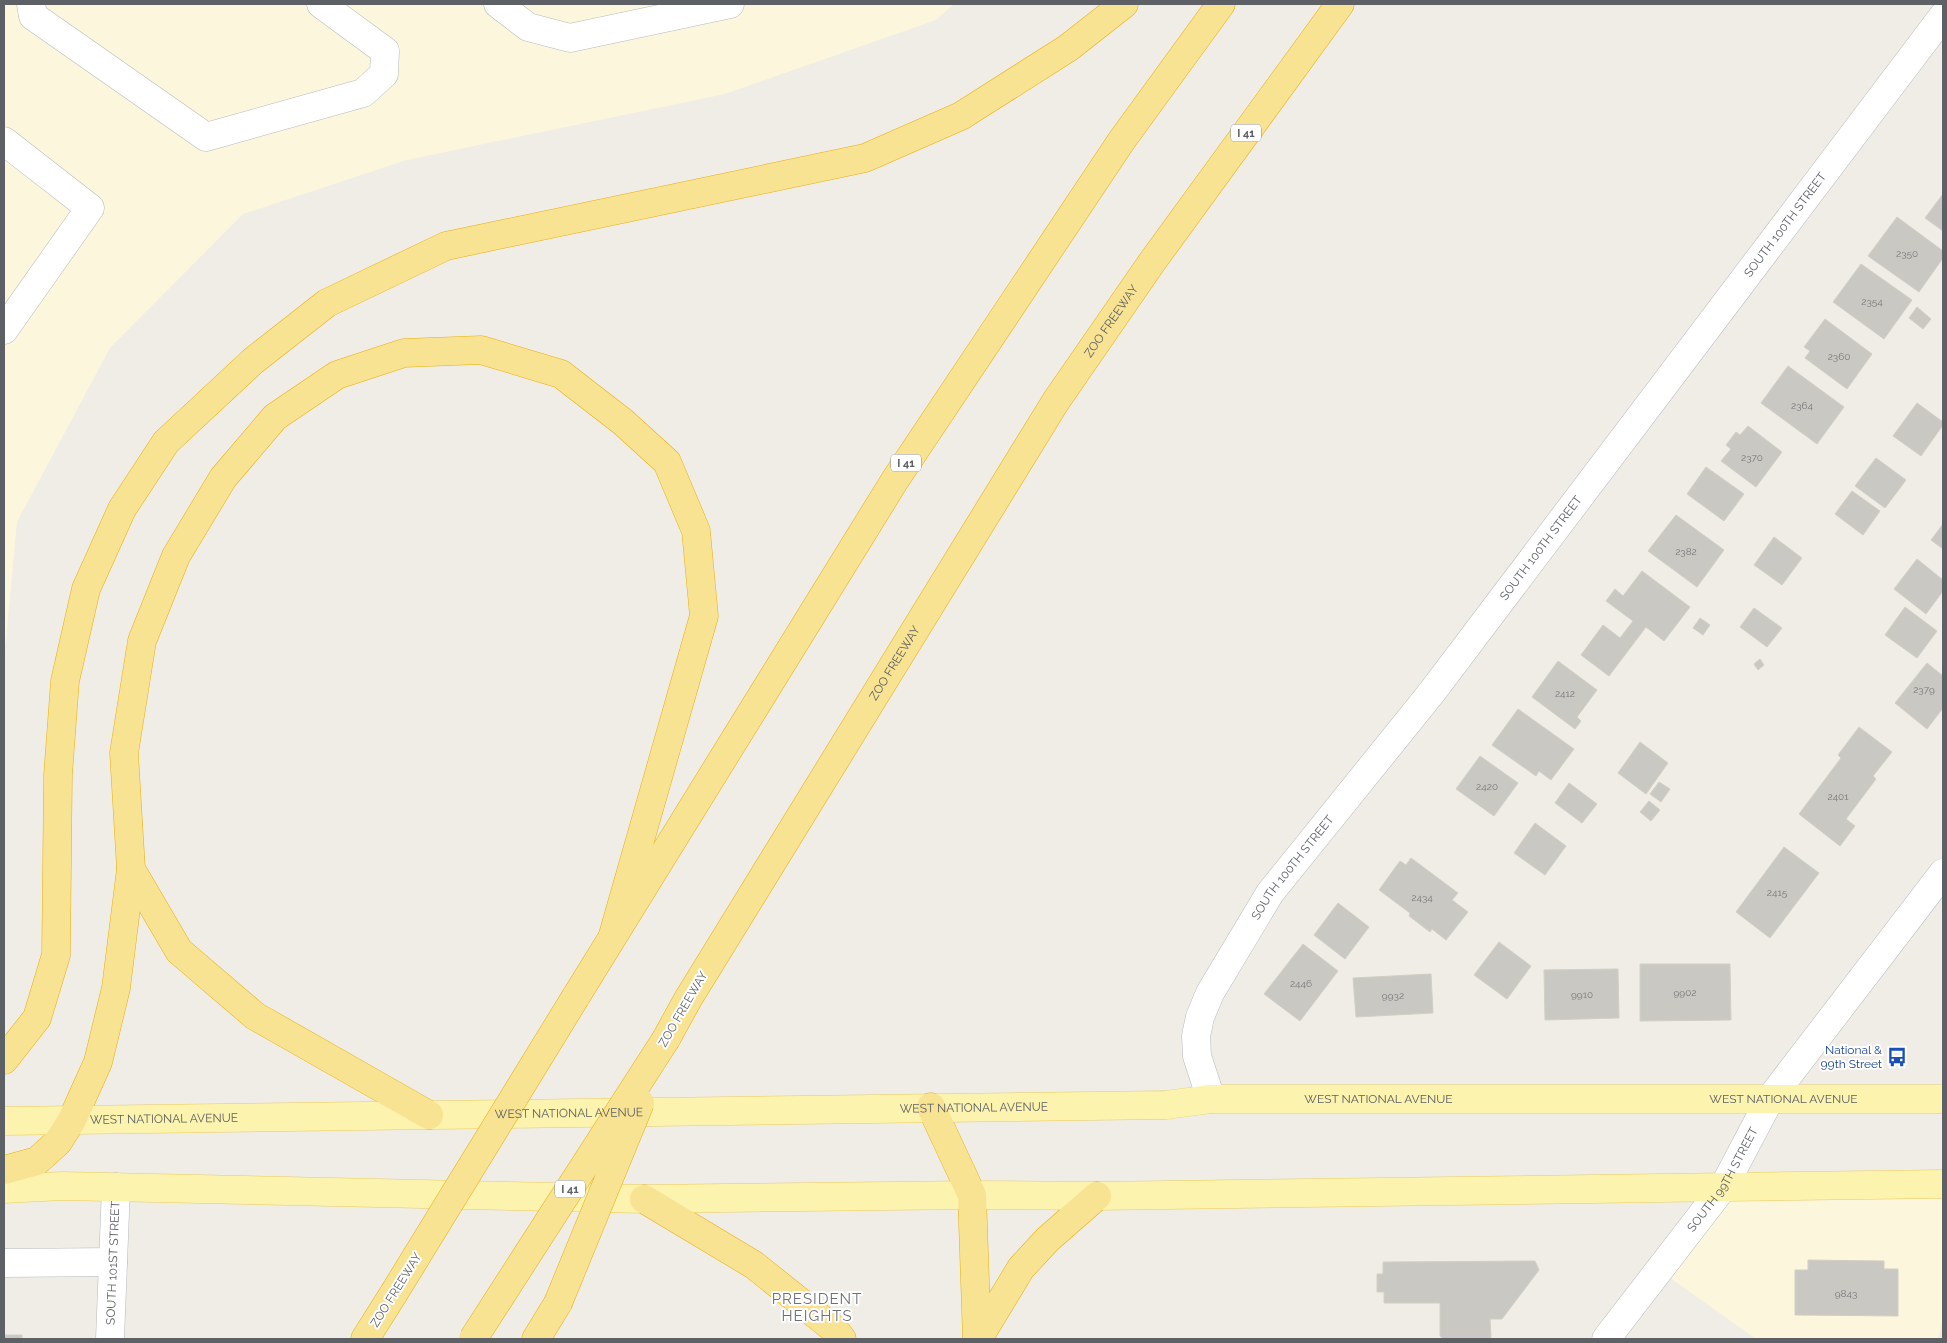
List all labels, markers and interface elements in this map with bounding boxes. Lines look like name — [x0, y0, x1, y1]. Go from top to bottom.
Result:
road number: I 41 — [1231, 125, 1261, 142]
street label: SOUTH 100TH STREET — [1741, 169, 1830, 280]
house number: 2350 — [1896, 248, 1918, 259]
street label: ZOO FREEWAY — [1081, 282, 1141, 360]
house number: 2354 — [1861, 296, 1883, 307]
house number: 2360 — [1828, 351, 1850, 362]
house number: 2364 — [1791, 400, 1814, 411]
house number: 2370 — [1741, 452, 1763, 463]
road number: I 41 — [891, 454, 921, 472]
street label: SOUTH 100TH STREET — [1497, 492, 1585, 603]
house number: 2382 — [1675, 546, 1697, 557]
street label: ZOO FREEWAY — [866, 623, 923, 703]
house number: 2379 — [1913, 684, 1935, 695]
house number: 2412 — [1555, 688, 1575, 699]
house number: 2420 — [1476, 781, 1498, 792]
house number: 2401 — [1827, 791, 1849, 802]
street label: SOUTH 100TH STREET — [1249, 812, 1337, 922]
house number: 2415 — [1767, 887, 1788, 898]
house number: 2434 — [1411, 892, 1433, 903]
street label: ZOO FREEWAY — [656, 969, 710, 1049]
house number: 2446 — [1290, 978, 1312, 989]
house number: 9902 — [1673, 987, 1697, 998]
house number: 9910 — [1571, 989, 1593, 1000]
house number: 9932 — [1382, 990, 1404, 1001]
place label: National & 99th Street — [1821, 1043, 1882, 1071]
bus stop icon: National & 99th Street — [1886, 1046, 1908, 1068]
street label: WEST NATIONAL AVENUE — [1304, 1092, 1453, 1106]
street label: WEST NATIONAL AVENUE — [1709, 1092, 1858, 1106]
street label: WEST NATIONAL AVENUE — [900, 1100, 1048, 1116]
street label: WEST NATIONAL AVENUE — [495, 1105, 643, 1121]
street label: WEST NATIONAL AVENUE — [90, 1111, 238, 1127]
street label: SOUTH 99TH STREET — [1684, 1124, 1761, 1235]
road number: I 41 — [555, 1180, 585, 1198]
street label: SOUTH 101ST STREET — [104, 1200, 122, 1325]
street label: ZOO FREEWAY — [368, 1250, 424, 1330]
house number: 9843 — [1835, 1288, 1857, 1299]
district label: PRESIDENT HEIGHTS — [772, 1290, 862, 1325]

